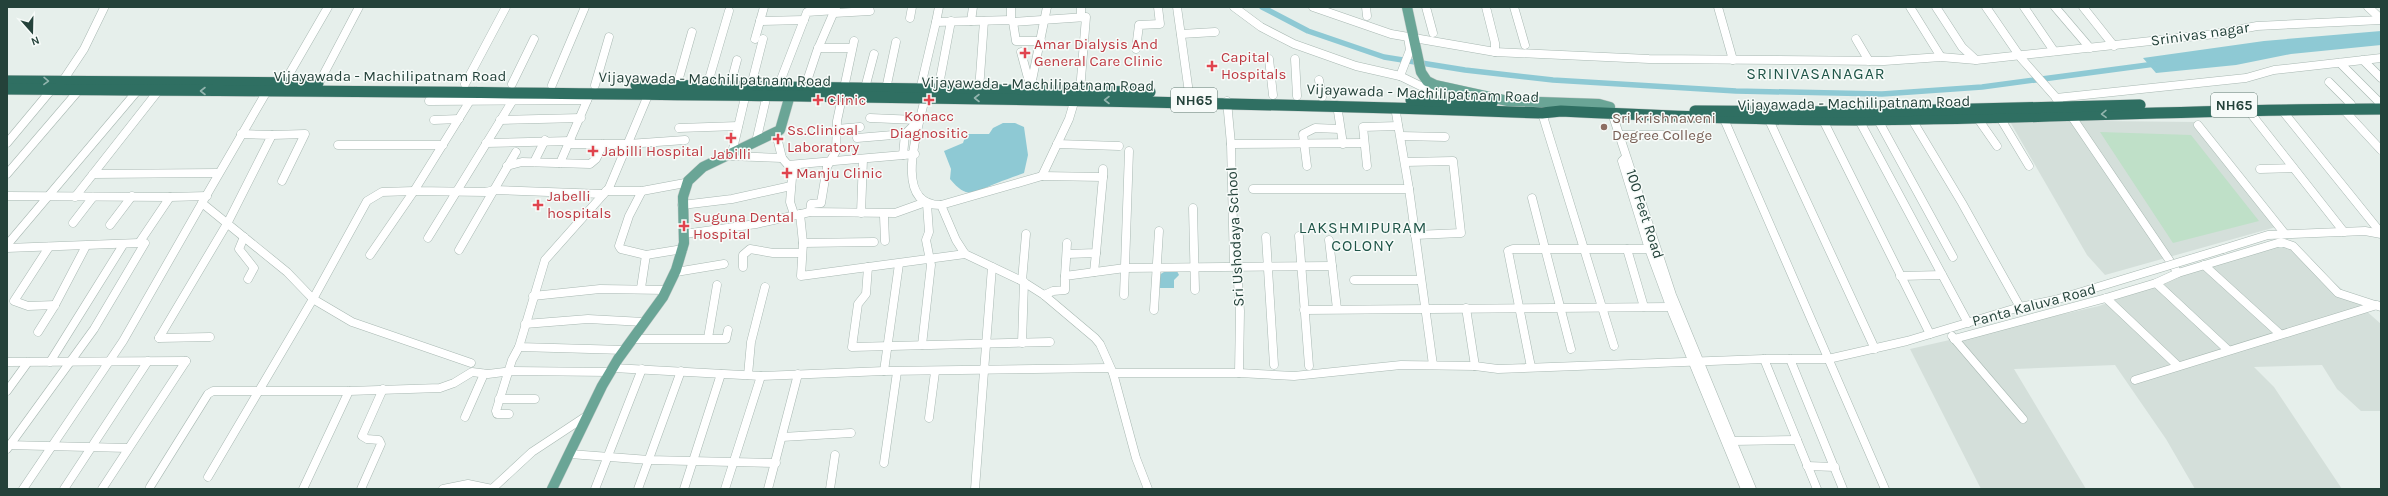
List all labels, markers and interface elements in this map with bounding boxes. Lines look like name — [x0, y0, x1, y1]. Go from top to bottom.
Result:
north arrow — [12, 12, 52, 52]
street label: Srinivas nagar — [2150, 18, 2251, 50]
text: N — [29, 33, 41, 48]
place label: Amar Dialysis And General Care Clinic — [1034, 35, 1163, 70]
marker: Amar Dialysis And General Care Clinic — [1019, 47, 1031, 59]
place label: Capital Hospitals — [1221, 48, 1286, 83]
marker: Capital Hospitals — [1206, 60, 1218, 72]
district label: SRINIVASANAGAR — [1746, 64, 1886, 83]
street label: Vijayawada - Machilipatnam Road — [274, 67, 506, 85]
street label: Vijayawada - Machilipatnam Road — [599, 68, 831, 90]
street label: Vijayawada - Machilipatnam Road — [922, 73, 1154, 95]
one-way arrow — [43, 77, 49, 86]
street label: Vijayawada - Machilipatnam Road — [1306, 80, 1540, 106]
one-way arrow — [200, 87, 206, 95]
road number: NH65 — [1171, 88, 1217, 112]
place label: Clinic — [827, 91, 866, 109]
street label: Vijayawada - Machilipatnam Road — [1738, 92, 1970, 114]
road number: NH65 — [2211, 93, 2257, 117]
marker: Clinic — [812, 94, 824, 106]
marker: Konacc Diagnositic — [923, 94, 935, 106]
one-way arrow — [974, 94, 980, 102]
one-way arrow — [1104, 96, 1110, 104]
place label: Konacc Diagnositic — [890, 107, 968, 142]
place label: Sri krishnaveni Degree College — [1612, 109, 1716, 144]
one-way arrow — [2101, 109, 2107, 118]
place label: Ss.Clinical Laboratory — [787, 121, 859, 156]
marker: Sri krishnaveni Degree College — [1599, 122, 1609, 132]
marker: Jabilli — [725, 132, 737, 144]
marker: Ss.Clinical Laboratory — [772, 133, 784, 145]
place label: Jabilli Hospital — [602, 142, 704, 160]
marker: Jabilli Hospital — [587, 145, 599, 157]
place label: Jabilli — [711, 145, 751, 163]
place label: Manju Clinic — [796, 164, 883, 182]
marker: Manju Clinic — [781, 167, 793, 179]
street label: Sri Ushodaya School — [1222, 167, 1248, 307]
street label: 100 Feet Road — [1622, 167, 1668, 261]
place label: Jabelli hospitals — [547, 187, 611, 222]
marker: Jabelli hospitals — [532, 199, 544, 211]
place label: Suguna Dental Hospital — [693, 208, 794, 243]
district label: LAKSHMIPURAM COLONY — [1299, 218, 1427, 255]
marker: Suguna Dental Hospital — [678, 220, 690, 232]
street label: Panta Kaluva Road — [1970, 280, 2098, 330]

